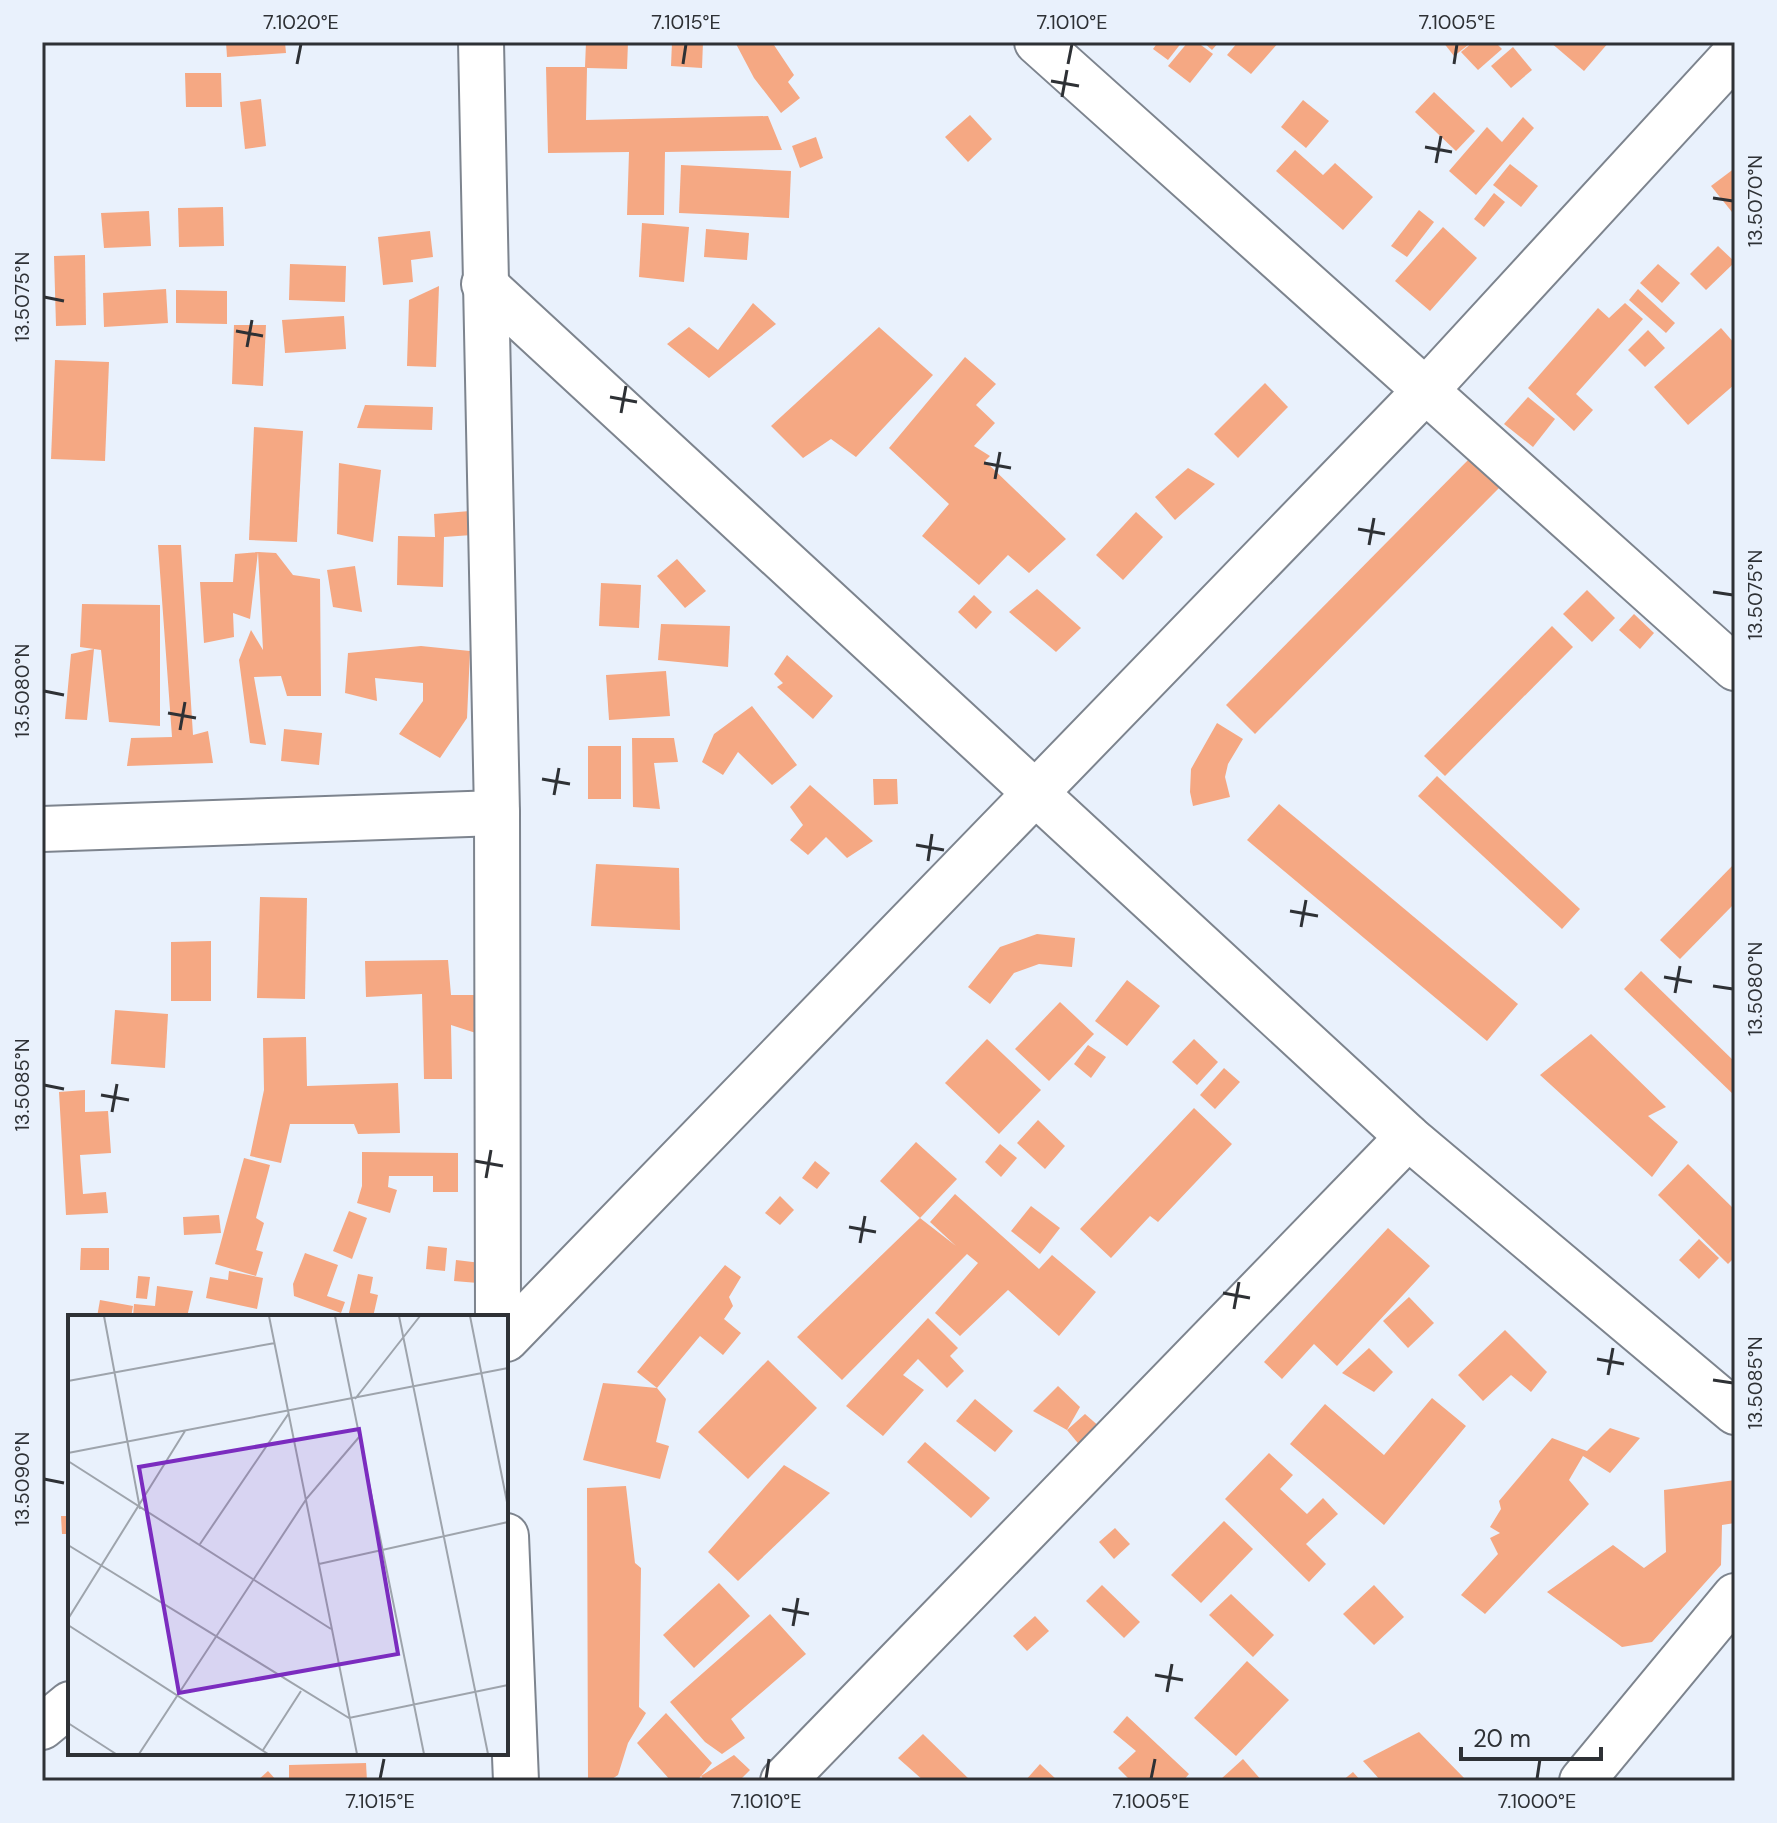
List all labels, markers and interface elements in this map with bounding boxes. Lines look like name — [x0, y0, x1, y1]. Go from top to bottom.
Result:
text: 7.1020°E — [263, 9, 339, 35]
text: 7.1015°E — [651, 9, 721, 35]
text: 7.1010°E — [1037, 9, 1107, 35]
text: 7.1005°E — [1419, 9, 1495, 35]
text: 13.5070°N — [1742, 155, 1768, 247]
text: 13.5075°N — [9, 252, 35, 342]
text: 13.5075°N — [1742, 550, 1768, 640]
text: 13.5080°N — [9, 644, 35, 738]
text: 13.5080°N — [1742, 942, 1768, 1036]
text: 13.5085°N — [9, 1039, 35, 1131]
inset map — [68, 1315, 508, 1755]
text: 13.5085°N — [1742, 1337, 1768, 1429]
text: 13.5090°N — [9, 1432, 35, 1526]
scale bar — [1461, 1711, 1601, 1761]
text: 20 m — [1473, 1723, 1531, 1754]
text: 7.1015°E — [345, 1788, 415, 1814]
text: 7.1010°E — [731, 1788, 801, 1814]
text: 7.1005°E — [1113, 1788, 1189, 1814]
text: 7.1000°E — [1498, 1788, 1576, 1814]

